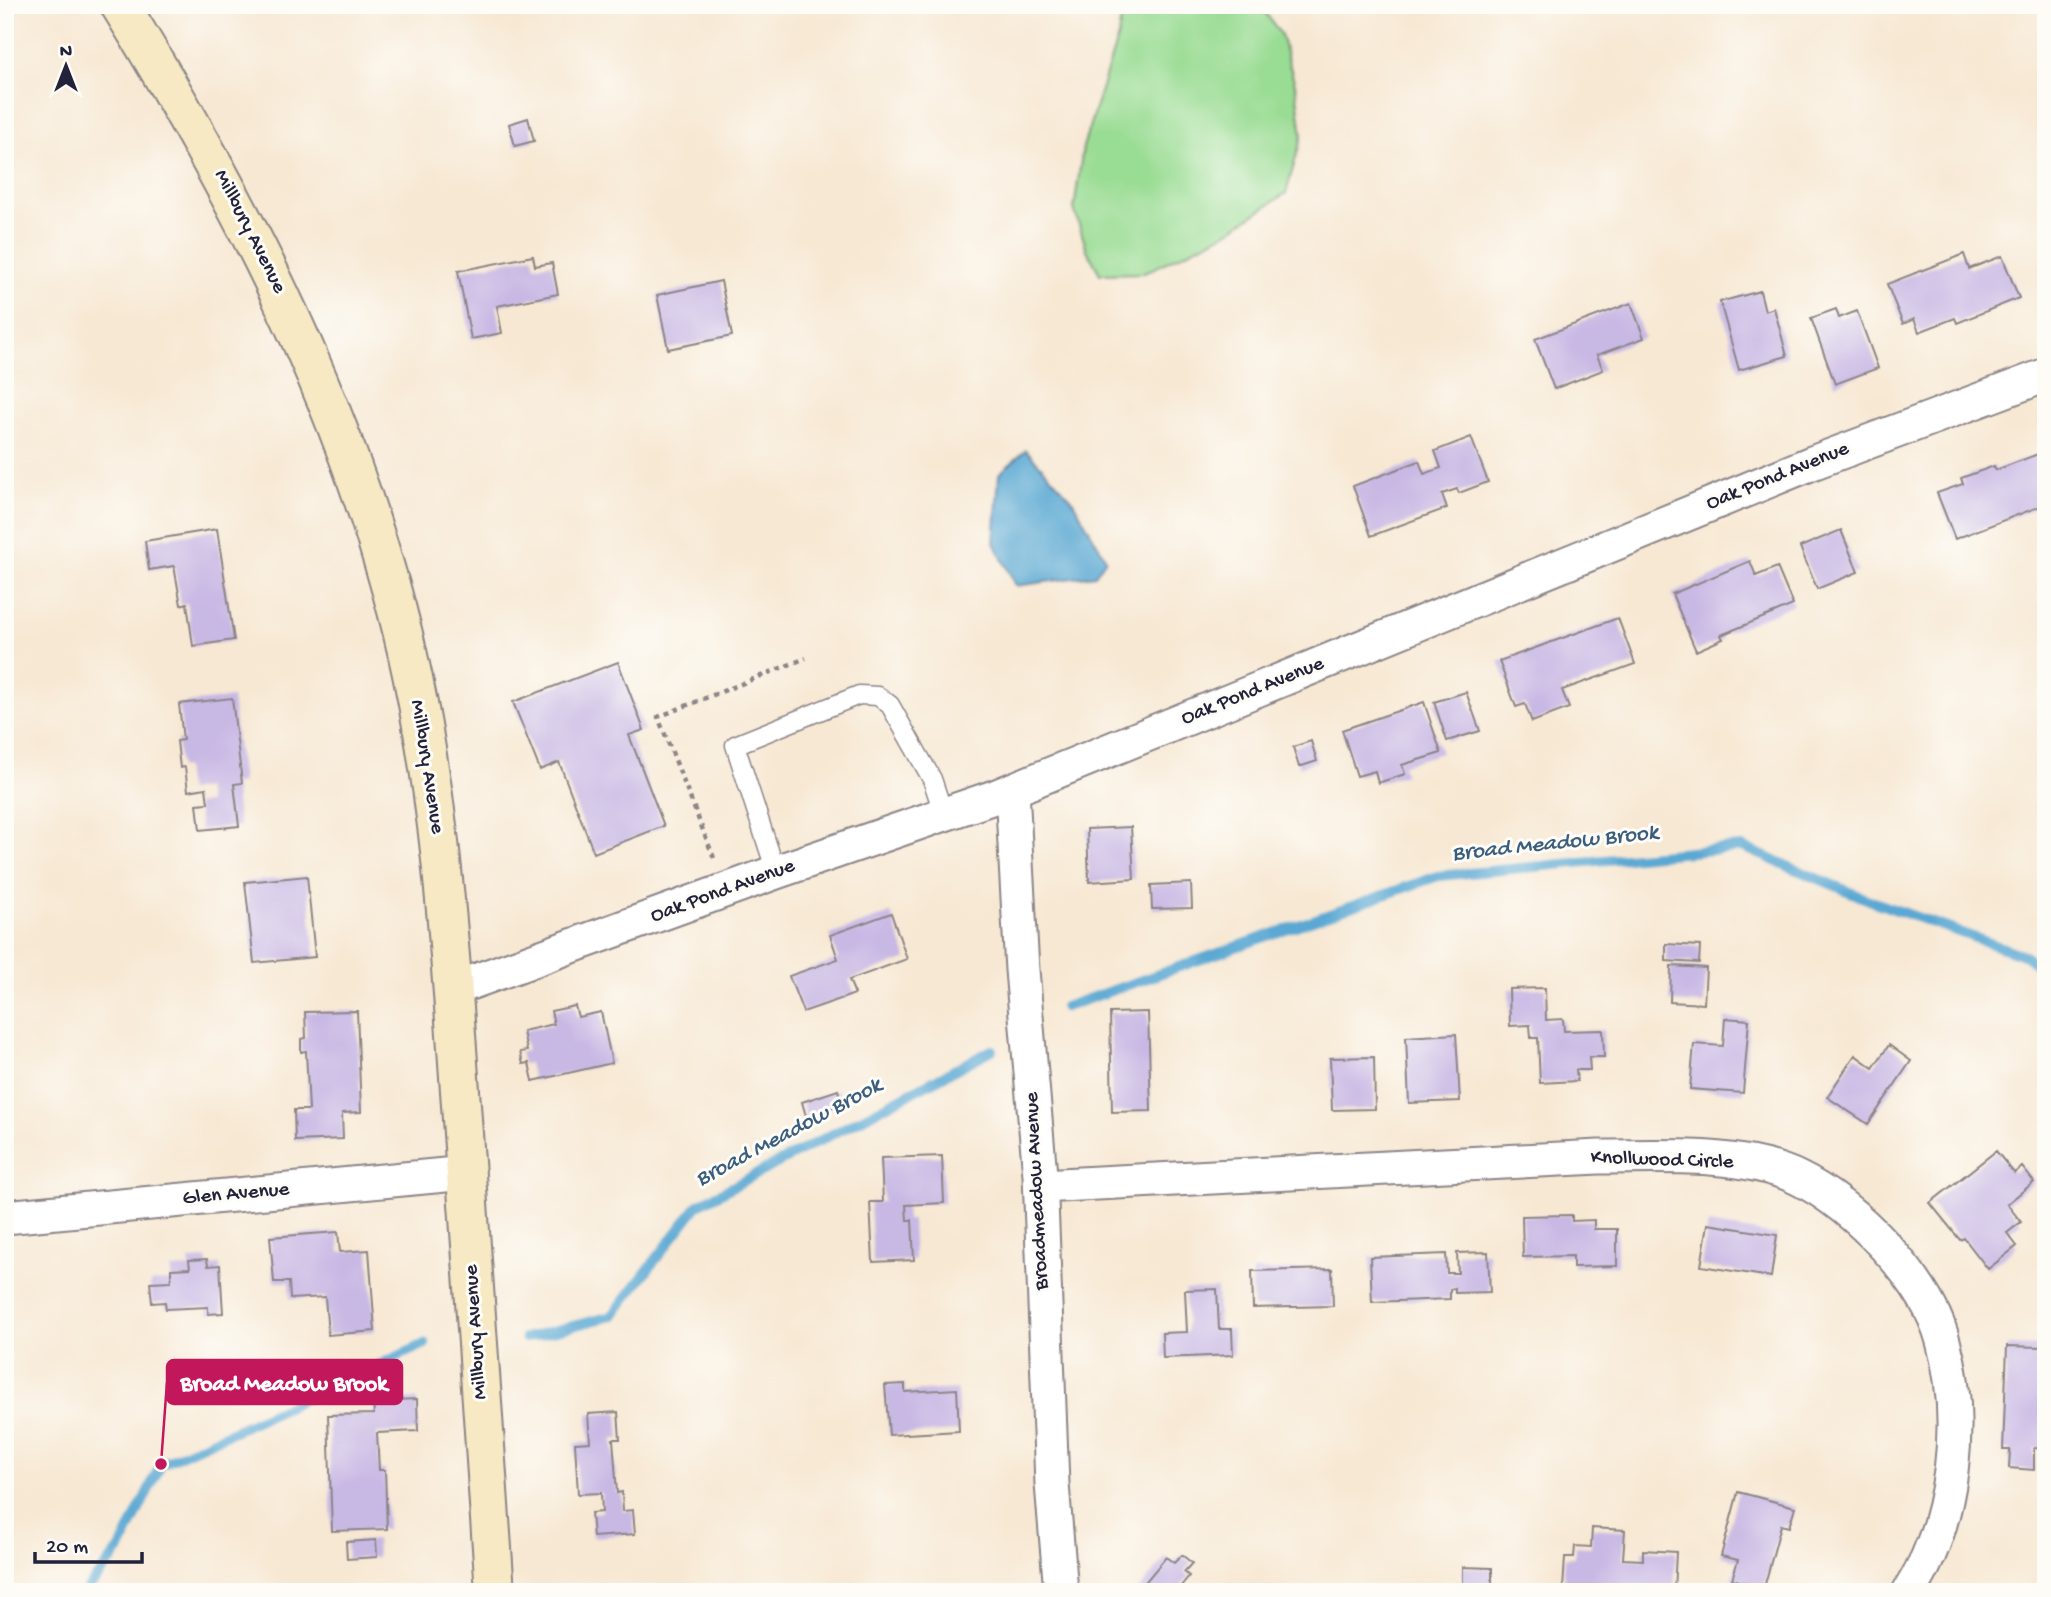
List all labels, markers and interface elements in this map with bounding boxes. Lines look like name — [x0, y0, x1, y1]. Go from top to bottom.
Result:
north arrow — [32, 32, 102, 102]
text: N — [60, 41, 72, 64]
street label: Millbury Avenue — [207, 166, 291, 299]
street label: Oak Pond Avenue — [1703, 437, 1854, 517]
street label: Oak Pond Avenue — [1178, 652, 1329, 732]
street label: Millbury Avenue — [403, 698, 449, 837]
water label: Broad Meadow Brook — [1451, 819, 1662, 868]
street label: Oak Pond Avenue — [648, 854, 800, 930]
water label: Broad Meadow Brook — [691, 1071, 889, 1193]
street label: Broadmeadow Avenue — [1020, 1090, 1056, 1292]
street label: Knollwood Circle — [1590, 1146, 1735, 1176]
street label: Glen Avenue — [182, 1178, 291, 1212]
street label: Millbury Avenue — [460, 1263, 494, 1400]
callout: Broad Meadow Brook — [167, 1360, 402, 1404]
text: Broad Meadow Brook — [180, 1372, 390, 1399]
scale bar — [35, 1520, 142, 1564]
text: 20 m — [46, 1536, 88, 1561]

